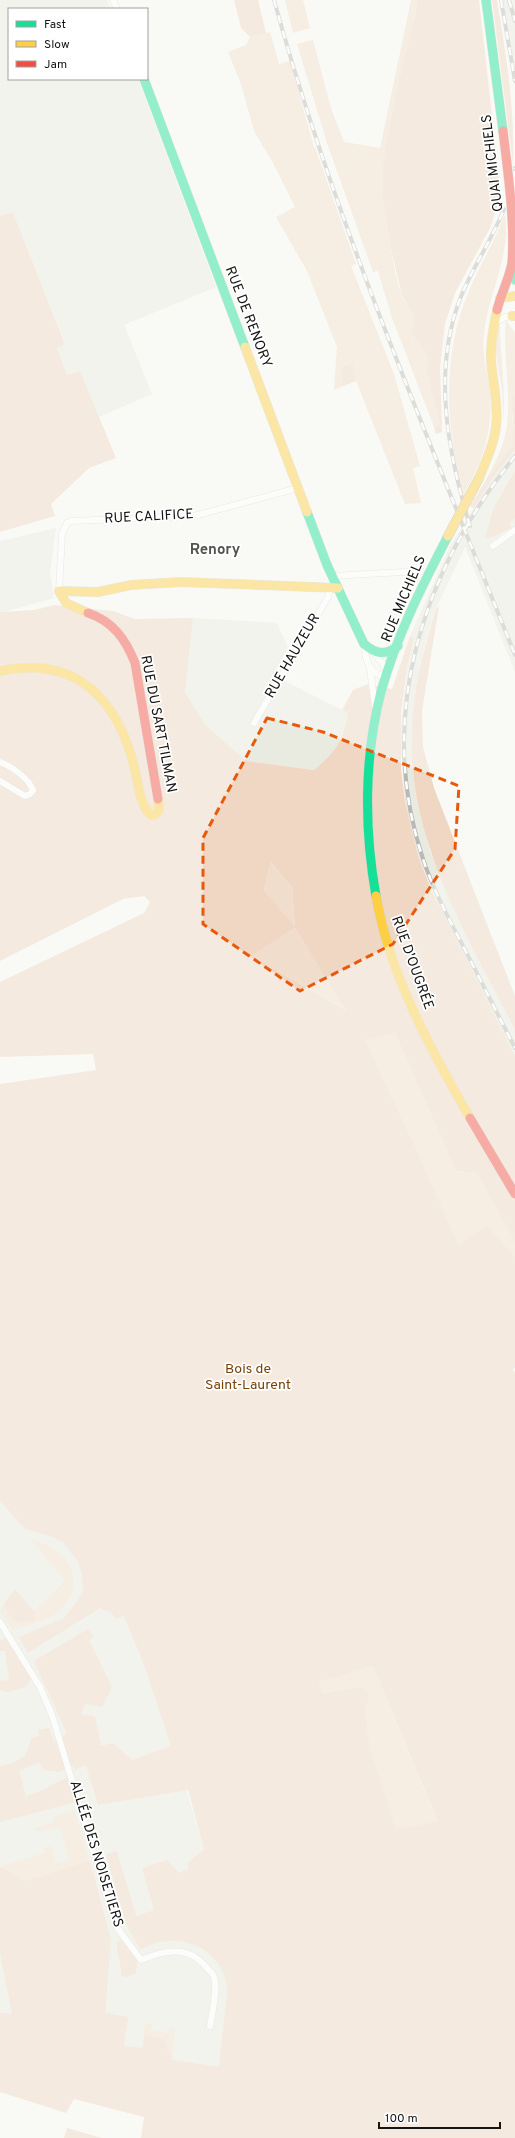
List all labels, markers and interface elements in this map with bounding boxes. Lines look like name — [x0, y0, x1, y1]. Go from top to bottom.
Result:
legend — [8, 8, 148, 80]
text: Fast — [44, 17, 66, 33]
text: Slow — [44, 37, 70, 53]
text: Jam — [44, 57, 67, 73]
street label: QUAI MICHIELS — [479, 113, 507, 213]
street label: RUE DE RENORY — [221, 264, 275, 370]
street label: RUE CALIFICE — [104, 506, 194, 528]
district label: Renory — [190, 541, 241, 560]
street label: RUE MICHIELS — [378, 553, 430, 645]
street label: RUE HAUZEUR — [262, 611, 324, 701]
street label: RUE DU SART TILMAN — [136, 654, 180, 794]
street label: RUE D'OUGRÉE — [387, 913, 438, 1012]
park label: Bois de Saint-Laurent — [205, 1361, 291, 1394]
street label: ALLÉE DES NOISETIERS — [66, 1778, 127, 1930]
scale bar — [379, 2104, 500, 2130]
text: 100 m — [385, 2111, 418, 2127]

